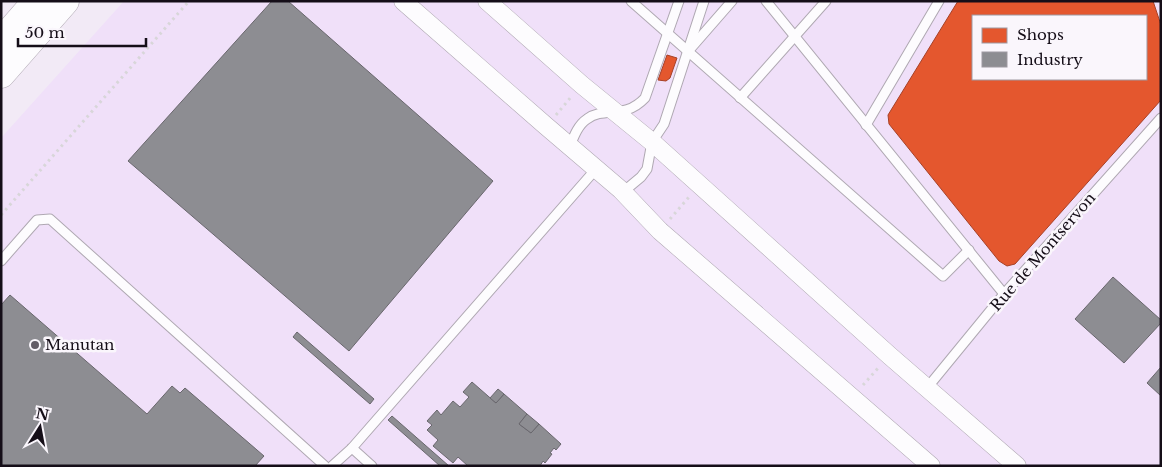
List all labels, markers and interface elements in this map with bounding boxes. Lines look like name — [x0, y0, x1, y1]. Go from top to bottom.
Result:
scale bar — [18, 15, 145, 47]
legend — [972, 15, 1147, 80]
text: 50 m — [25, 23, 65, 42]
text: Shops — [1017, 25, 1064, 44]
text: Industry — [1017, 50, 1083, 69]
street label: Rue de Montservon — [986, 188, 1099, 315]
place label: Manutan — [45, 335, 114, 354]
marker: Manutan — [29, 339, 41, 351]
north arrow — [15, 402, 65, 452]
text: N — [34, 404, 51, 424]

